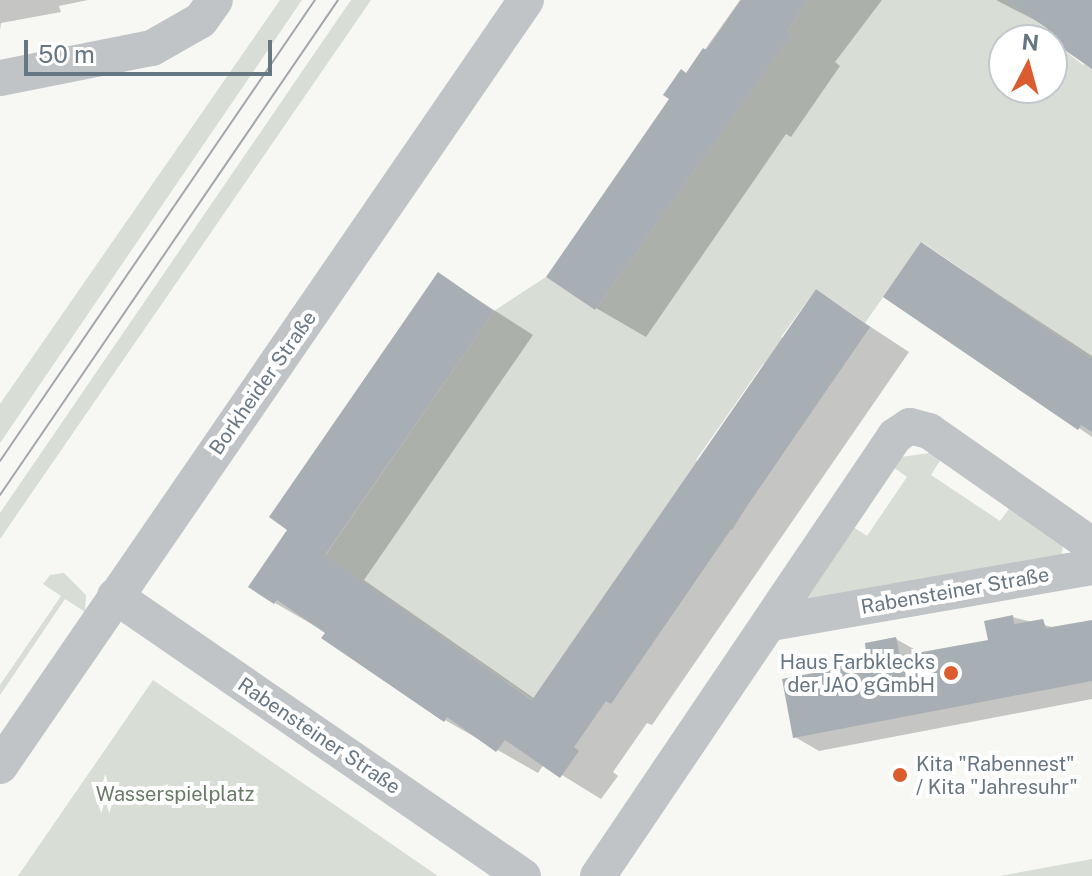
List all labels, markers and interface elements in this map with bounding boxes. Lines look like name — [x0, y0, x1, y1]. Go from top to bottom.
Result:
scale bar — [28, 24, 276, 74]
north arrow — [988, 24, 1068, 104]
text: N — [1020, 28, 1040, 56]
text: 50 m — [38, 40, 95, 68]
street label: Borkheider Straße — [204, 306, 322, 460]
street label: Rabensteiner Straße — [859, 563, 1051, 619]
place label: Haus Farbklecks der JAO gGmbH — [780, 650, 935, 697]
marker: Haus Farbklecks der JAO gGmbH — [942, 664, 960, 682]
street label: Rabensteiner Straße — [233, 673, 405, 799]
place label: Kita "Rabennest" / Kita "Jahresuhr" — [916, 752, 1078, 799]
marker: Kita "Rabennest" / Kita "Jahresuhr" — [891, 766, 909, 784]
park label: Wasserspielplatz — [96, 782, 254, 806]

